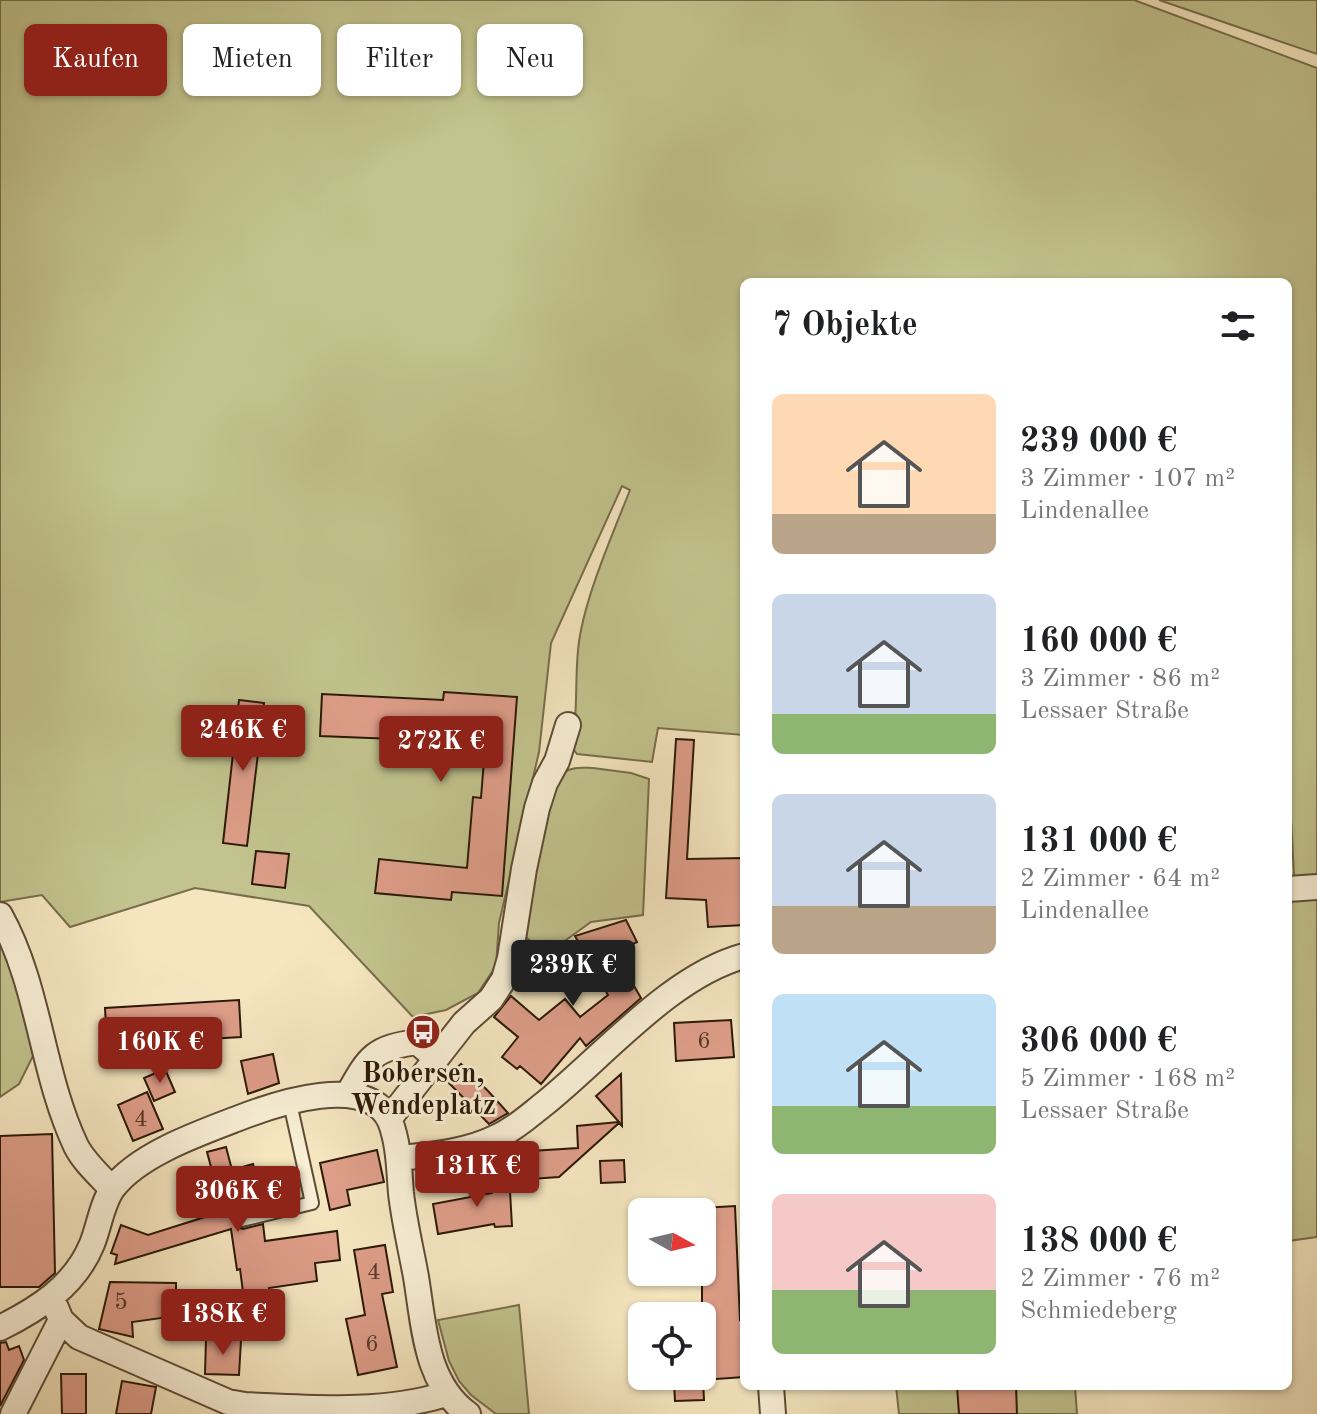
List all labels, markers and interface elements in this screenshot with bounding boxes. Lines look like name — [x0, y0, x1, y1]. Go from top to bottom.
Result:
chip: Kaufen — [24, 24, 167, 96]
chip: Mieten — [183, 24, 321, 96]
chip: Filter — [337, 24, 461, 96]
chip: Neu — [477, 24, 583, 96]
icon: filters — [1216, 304, 1260, 348]
text: 7 Objekte — [772, 309, 918, 343]
text: 239 000 € — [1020, 425, 1177, 459]
icon: home — [836, 426, 932, 522]
text: 3 Zimmer · 107 m² — [1020, 466, 1235, 492]
text: Lindenallee — [1020, 498, 1149, 524]
text: 160 000 € — [1020, 625, 1177, 659]
icon: home — [836, 626, 932, 722]
text: 3 Zimmer · 86 m² — [1020, 666, 1220, 692]
text: Lessaer Straße — [1020, 698, 1189, 724]
pin: 246K € — [178, 705, 308, 773]
pin: 272K € — [376, 716, 506, 784]
text: 246K € — [199, 718, 287, 744]
text: 272K € — [397, 729, 485, 755]
text: 131 000 € — [1020, 825, 1177, 859]
icon: home — [836, 826, 932, 922]
text: 2 Zimmer · 64 m² — [1020, 866, 1220, 892]
text: Lindenallee — [1020, 898, 1149, 924]
pin: 239K € — [508, 940, 638, 1008]
text: 239K € — [529, 953, 617, 979]
bus stop icon: Bobersen, Wendeplatz — [404, 1013, 442, 1051]
pin: 160K € — [95, 1017, 225, 1085]
text: 306 000 € — [1020, 1025, 1177, 1059]
icon: home — [836, 1026, 932, 1122]
text: 160K € — [116, 1030, 204, 1056]
house number: 6 — [697, 1030, 711, 1054]
place label: Bobersen, Wendeplatz — [350, 1061, 496, 1121]
text: 5 Zimmer · 168 m² — [1020, 1066, 1235, 1092]
text: Lessaer Straße — [1020, 1098, 1189, 1124]
house number: 4 — [134, 1108, 148, 1132]
pin: 131K € — [412, 1141, 542, 1209]
text: 131K € — [433, 1154, 521, 1180]
pin: 306K € — [173, 1166, 303, 1234]
text: 306K € — [194, 1179, 282, 1205]
north arrow — [628, 1198, 716, 1286]
map controls — [628, 1198, 716, 1390]
text: 138 000 € — [1020, 1225, 1177, 1259]
icon: home — [836, 1226, 932, 1322]
house number: 4 — [367, 1261, 381, 1285]
text: 2 Zimmer · 76 m² — [1020, 1266, 1220, 1292]
pin: 138K € — [158, 1289, 288, 1357]
house number: 5 — [114, 1291, 128, 1315]
text: Schmiedeberg — [1020, 1298, 1177, 1324]
text: 138K € — [179, 1302, 267, 1328]
button: locate — [628, 1302, 716, 1390]
house number: 6 — [365, 1333, 379, 1357]

